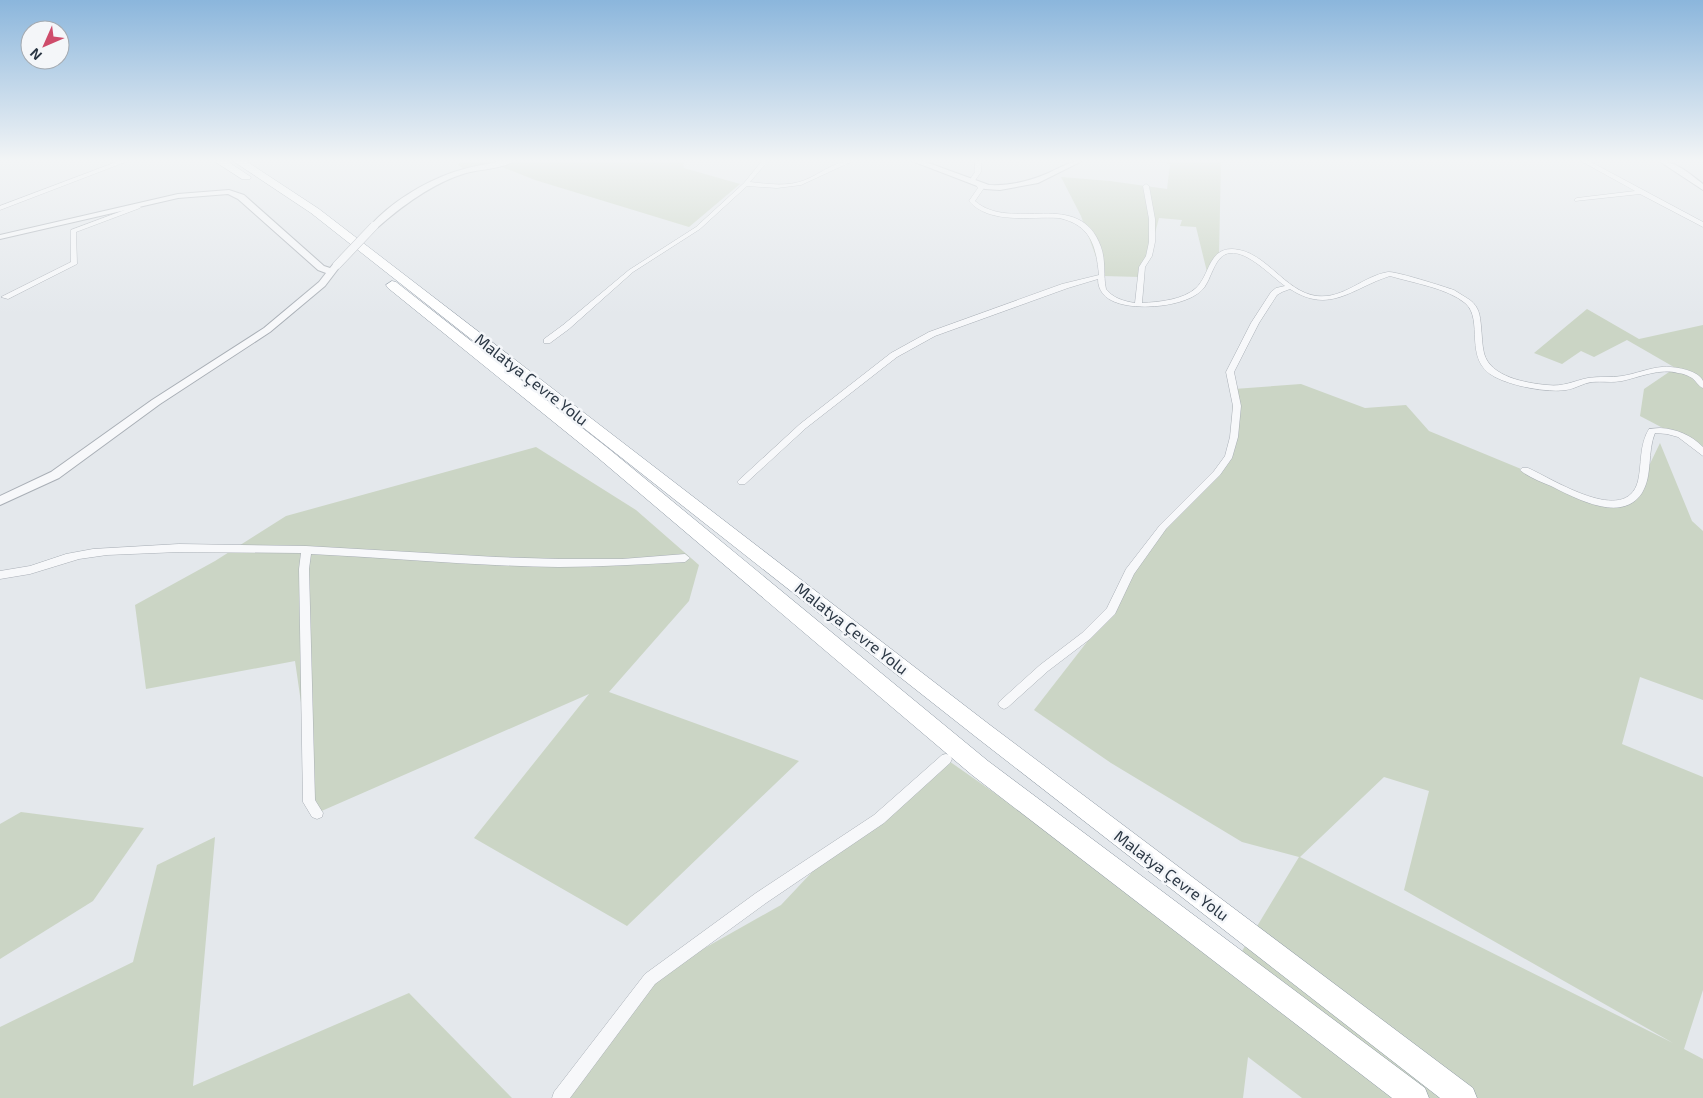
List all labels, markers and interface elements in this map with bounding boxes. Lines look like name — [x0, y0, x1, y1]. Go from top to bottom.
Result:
north arrow — [20, 20, 70, 70]
text: N — [26, 45, 45, 64]
street label: Malatya Çevre Yolu — [471, 329, 592, 430]
street label: Malatya Çevre Yolu — [791, 578, 912, 679]
street label: Malatya Çevre Yolu — [1110, 826, 1233, 925]

